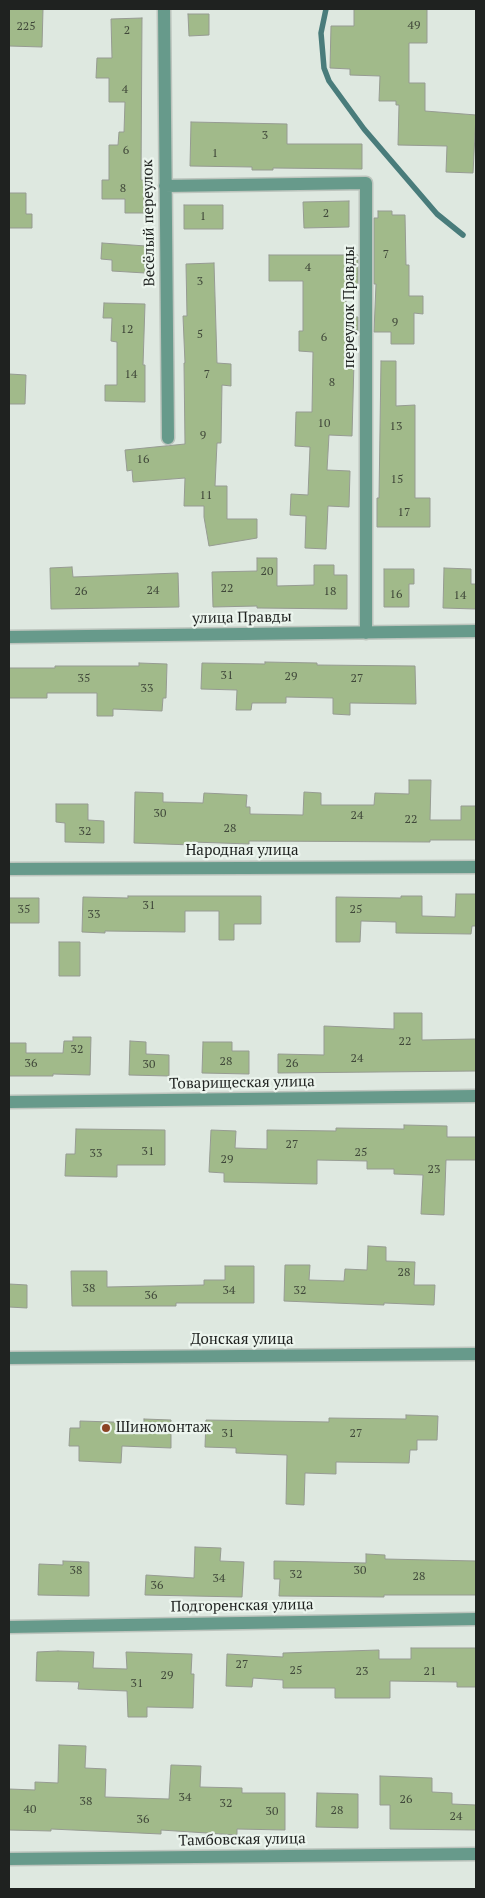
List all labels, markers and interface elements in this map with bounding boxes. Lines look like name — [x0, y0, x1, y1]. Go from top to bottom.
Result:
house number: 49 — [408, 19, 420, 33]
house number: 225 — [16, 20, 36, 34]
house number: 2 — [124, 24, 130, 38]
house number: 4 — [122, 83, 128, 97]
house number: 3 — [262, 129, 268, 143]
house number: 6 — [123, 144, 129, 158]
house number: 1 — [212, 147, 218, 161]
street label: Весёлый переулок — [139, 159, 159, 287]
house number: 8 — [120, 182, 126, 196]
house number: 2 — [323, 207, 329, 221]
house number: 1 — [200, 210, 206, 224]
street label: переулок Правды — [341, 246, 359, 368]
house number: 7 — [383, 248, 389, 262]
house number: 4 — [305, 261, 311, 275]
house number: 3 — [197, 275, 203, 289]
house number: 9 — [392, 316, 398, 330]
house number: 12 — [121, 323, 133, 337]
house number: 5 — [197, 328, 203, 342]
house number: 6 — [321, 331, 327, 345]
house number: 14 — [125, 368, 137, 382]
house number: 7 — [204, 368, 210, 382]
house number: 8 — [329, 376, 335, 390]
house number: 10 — [318, 417, 330, 431]
house number: 13 — [390, 420, 402, 434]
house number: 9 — [200, 429, 206, 443]
house number: 16 — [137, 453, 149, 467]
house number: 15 — [391, 473, 403, 487]
house number: 11 — [200, 489, 212, 503]
house number: 17 — [398, 506, 410, 520]
house number: 20 — [261, 565, 273, 579]
house number: 22 — [221, 582, 233, 596]
house number: 24 — [147, 584, 159, 598]
house number: 26 — [75, 585, 87, 599]
house number: 18 — [324, 585, 336, 599]
house number: 16 — [390, 588, 402, 602]
house number: 14 — [454, 589, 466, 603]
street label: улица Правды — [192, 608, 292, 628]
house number: 31 — [221, 669, 233, 683]
house number: 29 — [285, 670, 297, 684]
house number: 35 — [78, 672, 90, 686]
house number: 27 — [351, 672, 363, 686]
house number: 33 — [141, 682, 153, 696]
house number: 30 — [154, 807, 166, 821]
house number: 24 — [351, 809, 363, 823]
house number: 22 — [405, 813, 417, 827]
house number: 28 — [224, 822, 236, 836]
house number: 32 — [79, 825, 91, 839]
street label: Народная улица — [185, 842, 299, 860]
house number: 31 — [143, 899, 155, 913]
house number: 35 — [18, 903, 30, 917]
house number: 25 — [350, 903, 362, 917]
house number: 33 — [88, 908, 100, 922]
house number: 22 — [399, 1035, 411, 1049]
house number: 32 — [71, 1043, 83, 1057]
house number: 24 — [351, 1052, 363, 1066]
house number: 28 — [220, 1055, 232, 1069]
house number: 36 — [25, 1057, 37, 1071]
house number: 26 — [286, 1057, 298, 1071]
house number: 30 — [143, 1058, 155, 1072]
street label: Товарищеская улица — [169, 1073, 315, 1093]
house number: 27 — [286, 1138, 298, 1152]
house number: 31 — [142, 1145, 154, 1159]
house number: 25 — [355, 1146, 367, 1160]
house number: 33 — [90, 1147, 102, 1161]
house number: 29 — [221, 1153, 233, 1167]
house number: 23 — [428, 1163, 440, 1177]
house number: 28 — [398, 1266, 410, 1280]
house number: 38 — [83, 1282, 95, 1296]
house number: 34 — [223, 1284, 235, 1298]
house number: 32 — [294, 1284, 306, 1298]
house number: 36 — [145, 1289, 157, 1303]
street label: Донская улица — [190, 1331, 294, 1349]
place label: Шиномонтаж — [116, 1419, 211, 1437]
marker: Шиномонтаж — [100, 1422, 112, 1434]
house number: 31 — [222, 1427, 234, 1441]
house number: 27 — [350, 1427, 362, 1441]
house number: 38 — [70, 1564, 82, 1578]
house number: 30 — [354, 1564, 366, 1578]
house number: 32 — [290, 1568, 302, 1582]
house number: 28 — [413, 1570, 425, 1584]
house number: 34 — [213, 1572, 225, 1586]
house number: 36 — [151, 1579, 163, 1593]
street label: Подгоренская улица — [170, 1596, 314, 1616]
house number: 27 — [236, 1658, 248, 1672]
house number: 25 — [290, 1664, 302, 1678]
house number: 23 — [356, 1665, 368, 1679]
house number: 21 — [424, 1665, 436, 1679]
house number: 29 — [161, 1669, 173, 1683]
house number: 31 — [131, 1677, 143, 1691]
house number: 34 — [179, 1791, 191, 1805]
house number: 26 — [400, 1793, 412, 1807]
house number: 38 — [80, 1795, 92, 1809]
house number: 32 — [220, 1797, 232, 1811]
house number: 40 — [24, 1803, 36, 1817]
house number: 28 — [331, 1804, 343, 1818]
house number: 30 — [266, 1805, 278, 1819]
house number: 24 — [450, 1810, 462, 1824]
house number: 36 — [137, 1813, 149, 1827]
street label: Тамбовская улица — [178, 1830, 306, 1850]

